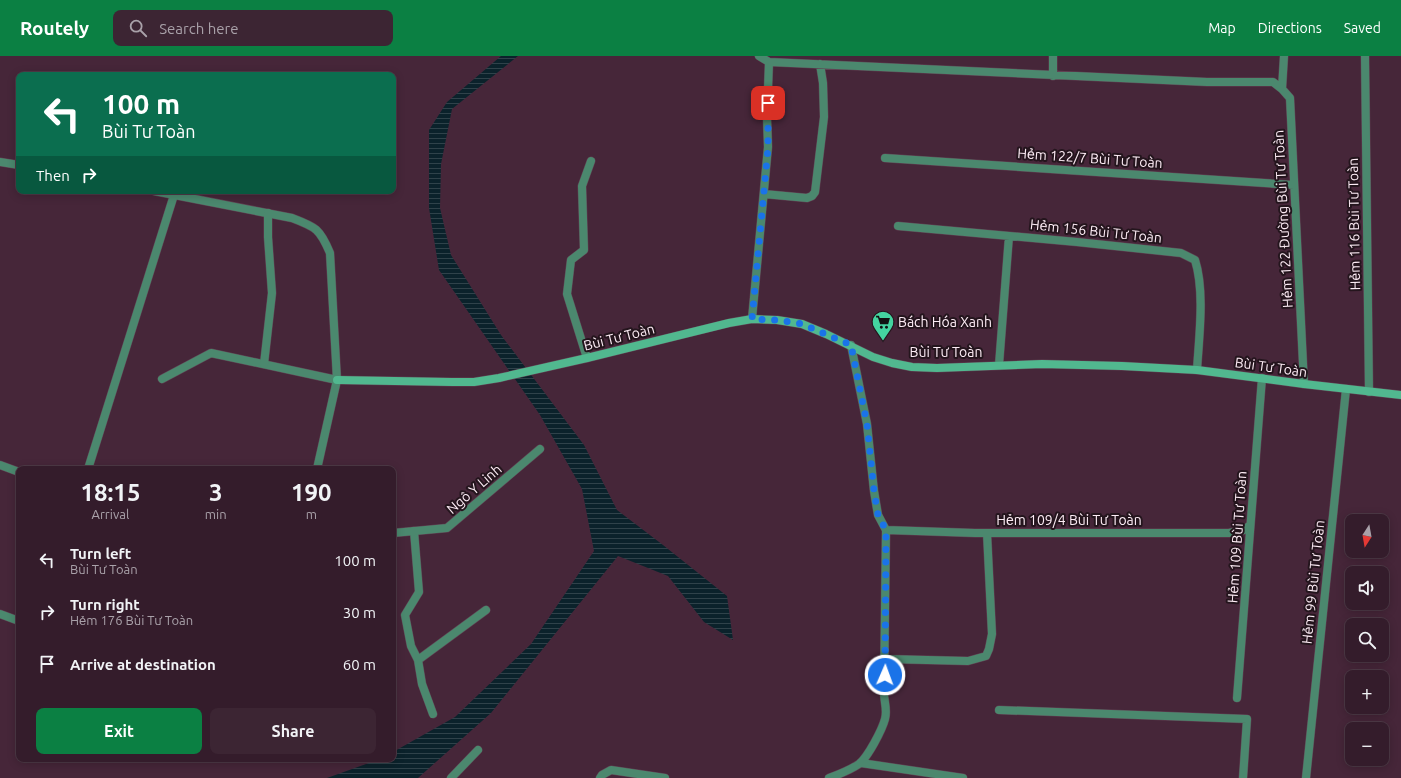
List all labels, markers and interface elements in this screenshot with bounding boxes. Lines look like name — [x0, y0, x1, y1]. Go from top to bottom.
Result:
search box — [113, 10, 393, 46]
text: Routely — [20, 17, 89, 39]
icon: search — [127, 17, 149, 39]
text: Search here — [159, 20, 238, 37]
text: Map — [1208, 20, 1236, 36]
text: Directions — [1258, 20, 1322, 36]
text: Saved — [1344, 20, 1381, 36]
pin — [751, 86, 785, 120]
icon: left — [36, 88, 88, 140]
text: 100 m — [102, 88, 180, 119]
icon: arrive — [757, 92, 779, 114]
text: Bùi Tư Toàn — [102, 121, 196, 141]
street label: Hẻm 122 Đường Bùi Tư Toàn — [1270, 130, 1296, 308]
street label: Hẻm 122/7 Bùi Tư Toàn — [1017, 145, 1163, 171]
street label: Hẻm 116 Bùi Tư Toàn — [1345, 158, 1363, 290]
icon: right — [78, 164, 100, 186]
text: Then — [36, 167, 70, 184]
street label: Hẻm 156 Bùi Tư Toàn — [1029, 216, 1163, 246]
supermarket icon: Bách Hóa Xanh — [870, 309, 896, 342]
place label: Bách Hóa Xanh — [898, 314, 992, 330]
street label: Bùi Tư Toàn — [582, 320, 656, 354]
street label: Bùi Tư Toàn — [910, 344, 982, 360]
street label: Bùi Tư Toàn — [1234, 354, 1308, 380]
street label: Ngô Y Linh — [443, 461, 505, 517]
street label: Hẻm 109 Bùi Tư Toàn — [1224, 470, 1250, 604]
text: 18:15 — [80, 479, 140, 506]
text: 3 — [209, 479, 222, 506]
text: 190 — [291, 479, 332, 506]
text: Arrival — [91, 507, 129, 521]
text: min — [205, 507, 227, 521]
text: m — [306, 507, 317, 521]
street label: Hẻm 109/4 Bùi Tư Toàn — [996, 512, 1142, 528]
north arrow — [1345, 514, 1389, 558]
map controls — [1345, 514, 1389, 766]
street label: Hẻm 99 Bùi Tư Toàn — [1299, 519, 1327, 645]
text: Turn left — [70, 545, 131, 562]
icon: left — [36, 549, 58, 571]
text: 100 m — [334, 552, 376, 569]
text: Bùi Tư Toàn — [70, 562, 138, 576]
button: sound — [1345, 566, 1389, 610]
text: Turn right — [70, 596, 140, 613]
icon: right — [36, 601, 58, 623]
text: 30 m — [343, 604, 376, 621]
text: Hẻm 176 Bùi Tư Toàn — [70, 613, 193, 627]
button: search — [1345, 618, 1389, 662]
icon: arrive — [36, 653, 58, 675]
position arrow — [864, 654, 906, 696]
text: Arrive at destination — [70, 656, 216, 673]
text: 60 m — [343, 656, 376, 673]
button: + — [1345, 670, 1389, 714]
button: Exit — [36, 708, 202, 754]
button: Share — [210, 708, 376, 754]
button: − — [1345, 722, 1389, 766]

